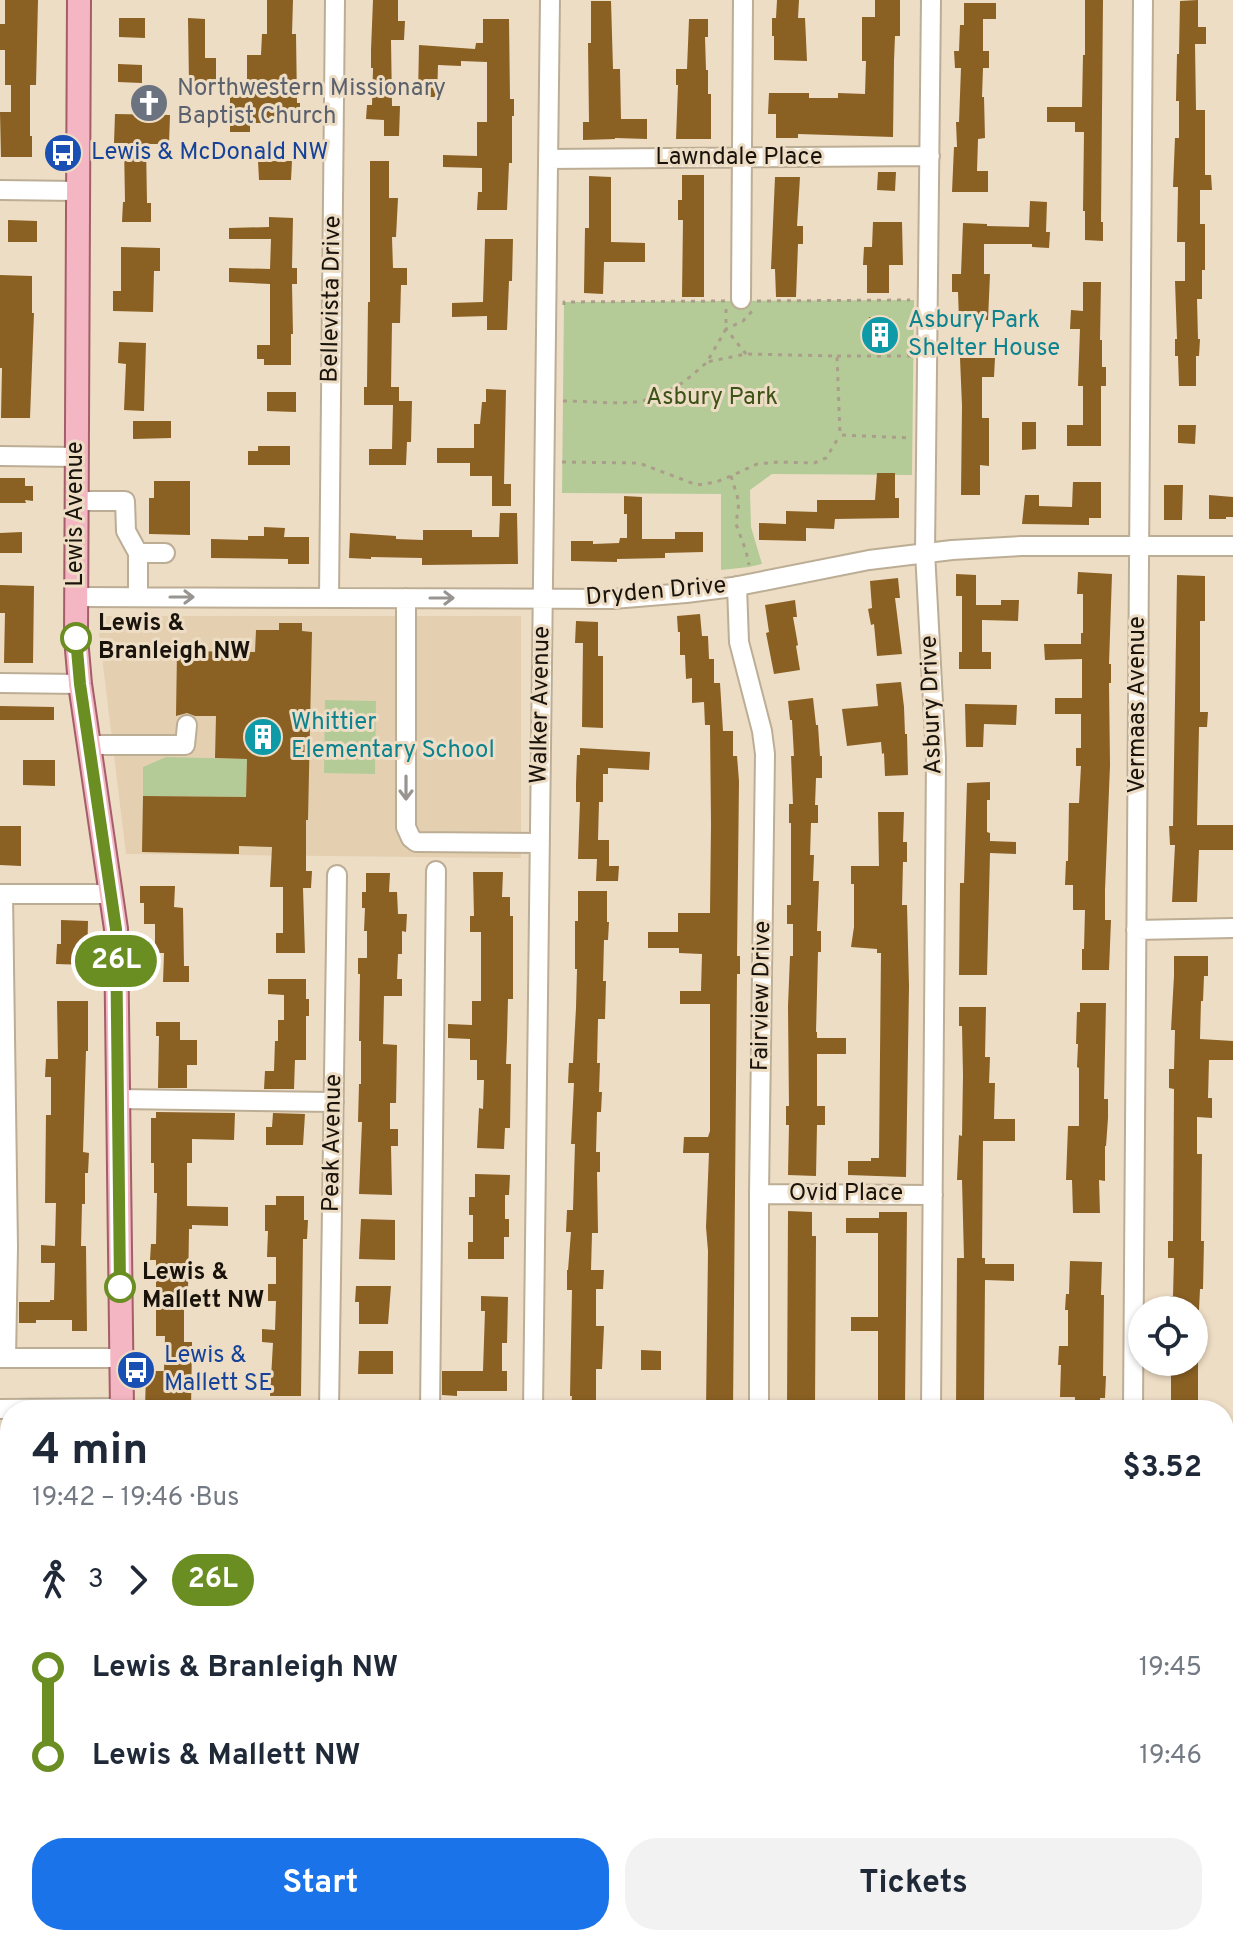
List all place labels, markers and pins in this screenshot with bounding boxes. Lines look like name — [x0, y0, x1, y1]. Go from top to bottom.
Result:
place label: Northwestern Missionary Baptist Church — [177, 74, 446, 132]
church icon: Northwestern Missionary Baptist Church — [128, 82, 170, 124]
bus stop icon: Lewis & McDonald NW — [42, 132, 84, 174]
place label: Lewis & McDonald NW — [91, 138, 328, 168]
place label: Asbury Park Shelter House — [908, 306, 1060, 364]
building icon: Asbury Park Shelter House — [859, 314, 901, 356]
place label: Lewis & Branleigh NW — [98, 609, 250, 667]
marker: Lewis & Branleigh NW — [61, 623, 91, 653]
place label: Whittier Elementary School — [291, 708, 495, 766]
building icon: Whittier Elementary School — [242, 716, 284, 758]
place label: Lewis & Mallett NW — [142, 1258, 264, 1316]
marker: Lewis & Mallett NW — [105, 1272, 135, 1302]
place label: Lewis & Mallett SE — [164, 1341, 273, 1399]
bus stop icon: Lewis & Mallett SE — [115, 1349, 157, 1391]

